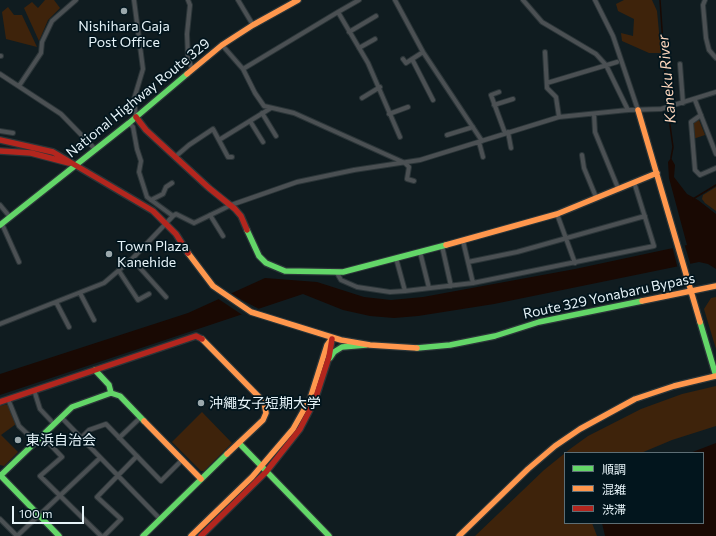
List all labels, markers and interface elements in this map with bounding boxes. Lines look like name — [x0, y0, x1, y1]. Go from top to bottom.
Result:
marker: Nishihara Gaja Post Office — [119, 6, 129, 16]
place label: Nishihara Gaja Post Office — [78, 18, 170, 50]
water label: Kaneku River — [654, 34, 680, 124]
street label: National Highway Route 329 — [63, 35, 213, 161]
place label: Town Plaza Kanehide — [117, 238, 189, 270]
marker: Town Plaza Kanehide — [104, 249, 114, 259]
street label: Route 329 Yonabaru Bypass — [521, 270, 697, 322]
place label: 沖繩女子短期大学 — [209, 395, 321, 411]
marker: 沖繩女子短期大学 — [196, 398, 206, 408]
place label: 東浜自治会 — [26, 432, 96, 448]
marker: 東浜自治会 — [13, 435, 23, 445]
legend — [564, 452, 704, 524]
text: 順調 — [602, 462, 626, 476]
text: 混雑 — [602, 482, 626, 496]
scale bar — [14, 498, 86, 524]
text: 渋滞 — [602, 502, 626, 516]
text: 100 m — [19, 506, 53, 520]

